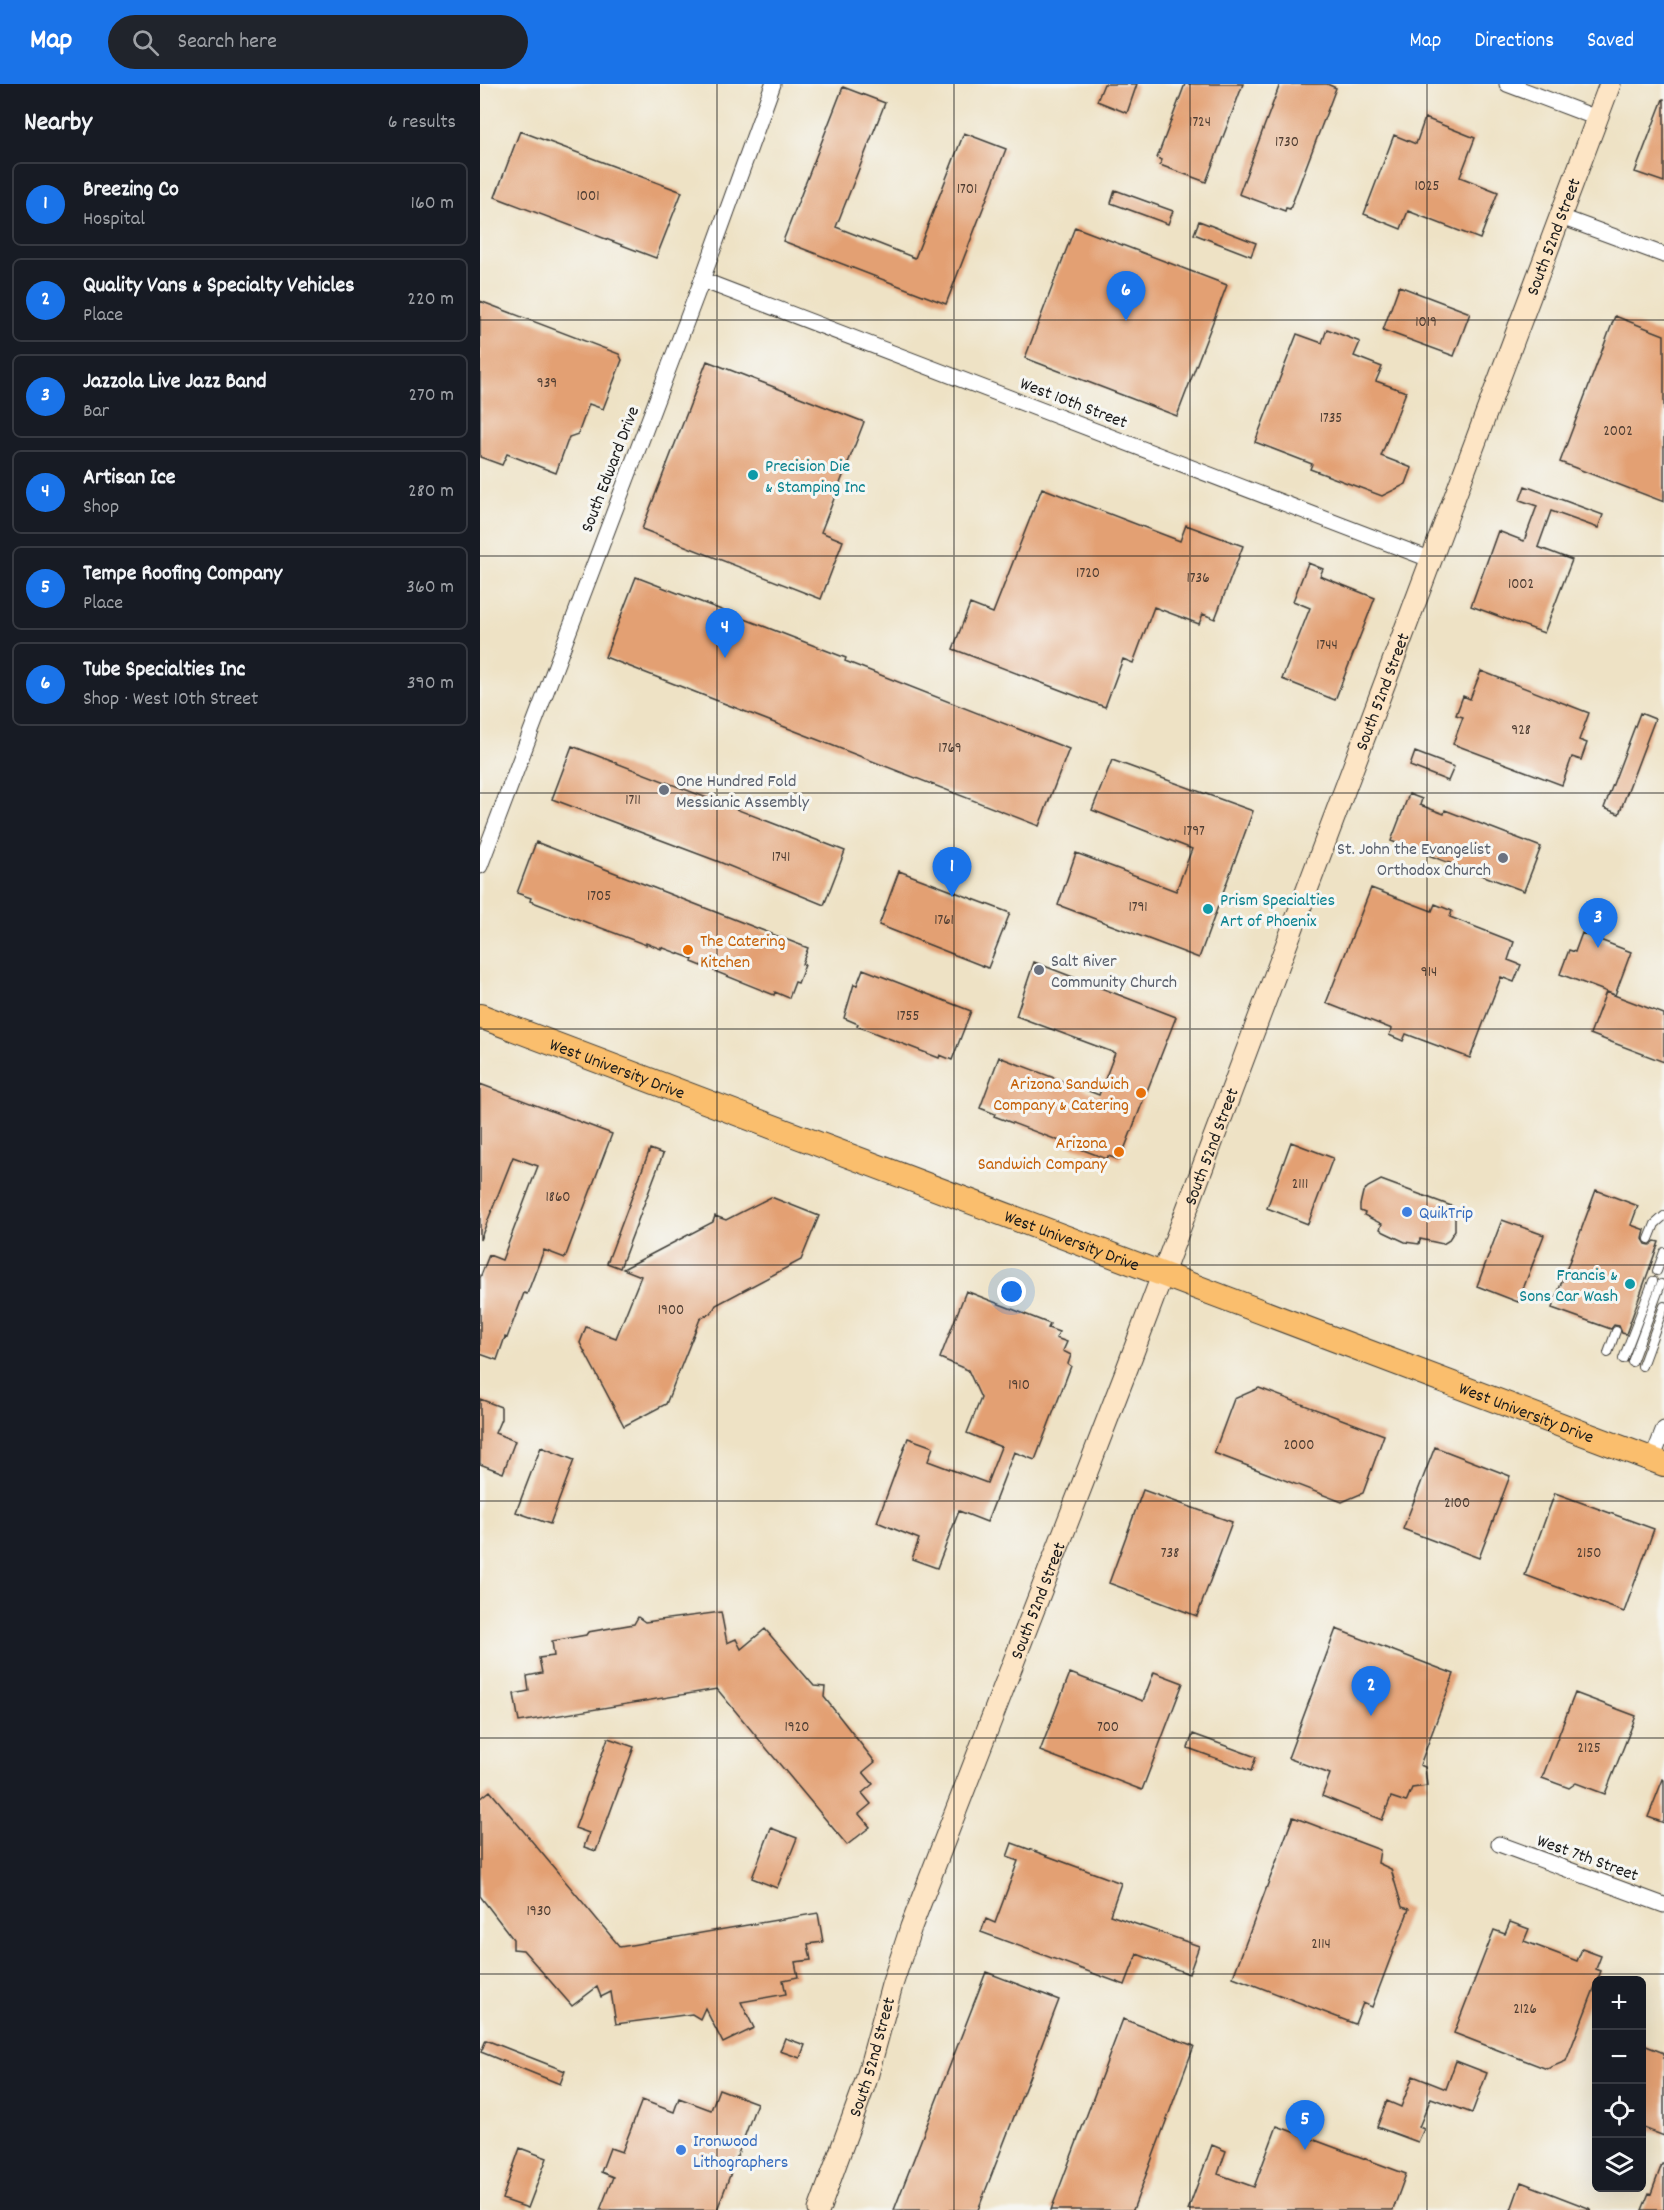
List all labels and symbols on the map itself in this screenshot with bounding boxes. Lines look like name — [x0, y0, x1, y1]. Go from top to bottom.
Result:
house number: 1724 — [1189, 112, 1211, 134]
house number: 1730 — [1275, 132, 1299, 154]
street label: South 52nd Street — [1522, 175, 1589, 300]
house number: 1025 — [1415, 176, 1440, 198]
house number: 1701 — [957, 179, 977, 201]
house number: 1001 — [577, 186, 599, 208]
pin: 6 — [1106, 272, 1146, 321]
house number: 1019 — [1415, 312, 1437, 334]
street label: West 10th Street — [1016, 372, 1131, 436]
house number: 939 — [537, 373, 557, 395]
street label: South Edward Drive — [576, 403, 647, 537]
house number: 1735 — [1320, 408, 1342, 430]
house number: 2002 — [1603, 421, 1633, 443]
place label: Precision Die & Stamping Inc — [765, 455, 865, 501]
marker: Precision Die & Stamping Inc — [746, 468, 760, 482]
house number: 1720 — [1076, 563, 1100, 585]
house number: 1736 — [1186, 568, 1210, 590]
house number: 1002 — [1508, 574, 1534, 596]
pin: 4 — [706, 608, 744, 658]
street label: South 52nd Street — [1351, 630, 1418, 755]
house number: 1744 — [1316, 635, 1338, 657]
house number: 928 — [1511, 720, 1531, 742]
house number: 1769 — [938, 738, 962, 760]
place label: One Hundred Fold Messianic Assembly — [676, 770, 810, 816]
marker: One Hundred Fold Messianic Assembly — [657, 783, 671, 797]
house number: 1711 — [625, 790, 641, 812]
house number: 1797 — [1183, 821, 1205, 843]
place label: St. John the Evangelist Orthodox Church — [1337, 838, 1491, 884]
house number: 1741 — [772, 847, 790, 869]
pin: 1 — [932, 848, 972, 897]
marker: St. John the Evangelist Orthodox Church — [1496, 851, 1510, 865]
house number: 1705 — [587, 886, 611, 908]
place label: Prism Specialties Art of Phoenix — [1220, 889, 1335, 935]
house number: 1791 — [1128, 897, 1148, 919]
pin: 3 — [1578, 898, 1618, 948]
marker: Prism Specialties Art of Phoenix — [1201, 902, 1215, 916]
house number: 1761 — [934, 910, 954, 932]
place label: The Catering Kitchen — [700, 930, 786, 976]
marker: The Catering Kitchen — [681, 943, 695, 957]
place label: Salt River Community Church — [1051, 950, 1177, 996]
house number: 914 — [1421, 962, 1437, 984]
marker: Salt River Community Church — [1032, 963, 1046, 977]
house number: 1755 — [897, 1006, 920, 1028]
street label: West University Drive — [545, 1033, 688, 1107]
place label: Arizona Sandwich Company & Catering — [993, 1073, 1129, 1119]
street label: South 52nd Street — [1179, 1085, 1247, 1209]
marker: Arizona Sandwich Company & Catering — [1134, 1086, 1148, 1100]
place label: Arizona Sandwich Company — [978, 1132, 1108, 1178]
marker: Arizona Sandwich Company — [1112, 1145, 1126, 1159]
house number: 2111 — [1292, 1174, 1308, 1196]
house number: 1860 — [546, 1187, 570, 1209]
place label: QuikTrip — [1419, 1202, 1473, 1227]
street label: West University Drive — [1000, 1205, 1142, 1279]
marker: QuikTrip — [1400, 1205, 1414, 1219]
place label: Francis & Sons Car Wash — [1519, 1264, 1618, 1310]
your location — [997, 1277, 1026, 1306]
marker: Francis & Sons Car Wash — [1623, 1277, 1637, 1291]
house number: 1900 — [658, 1300, 684, 1322]
house number: 1910 — [1008, 1375, 1030, 1397]
street label: West University Drive — [1455, 1377, 1597, 1451]
house number: 2000 — [1283, 1435, 1315, 1457]
house number: 2100 — [1444, 1493, 1470, 1515]
street label: South 52nd Street — [1006, 1539, 1074, 1663]
house number: 738 — [1161, 1543, 1179, 1565]
house number: 2150 — [1577, 1543, 1601, 1565]
pin: 2 — [1352, 1666, 1390, 1716]
house number: 1920 — [785, 1717, 809, 1739]
house number: 700 — [1097, 1717, 1119, 1739]
house number: 2125 — [1577, 1738, 1601, 1760]
street label: West 7th Street — [1533, 1829, 1642, 1889]
house number: 1930 — [527, 1901, 552, 1923]
house number: 2114 — [1311, 1934, 1331, 1956]
street label: South 52nd Street — [844, 1995, 903, 2121]
house number: 2126 — [1513, 1999, 1537, 2021]
pin: 5 — [1286, 2100, 1324, 2150]
place label: Ironwood Lithographers — [693, 2130, 788, 2176]
marker: Ironwood Lithographers — [674, 2143, 688, 2157]

